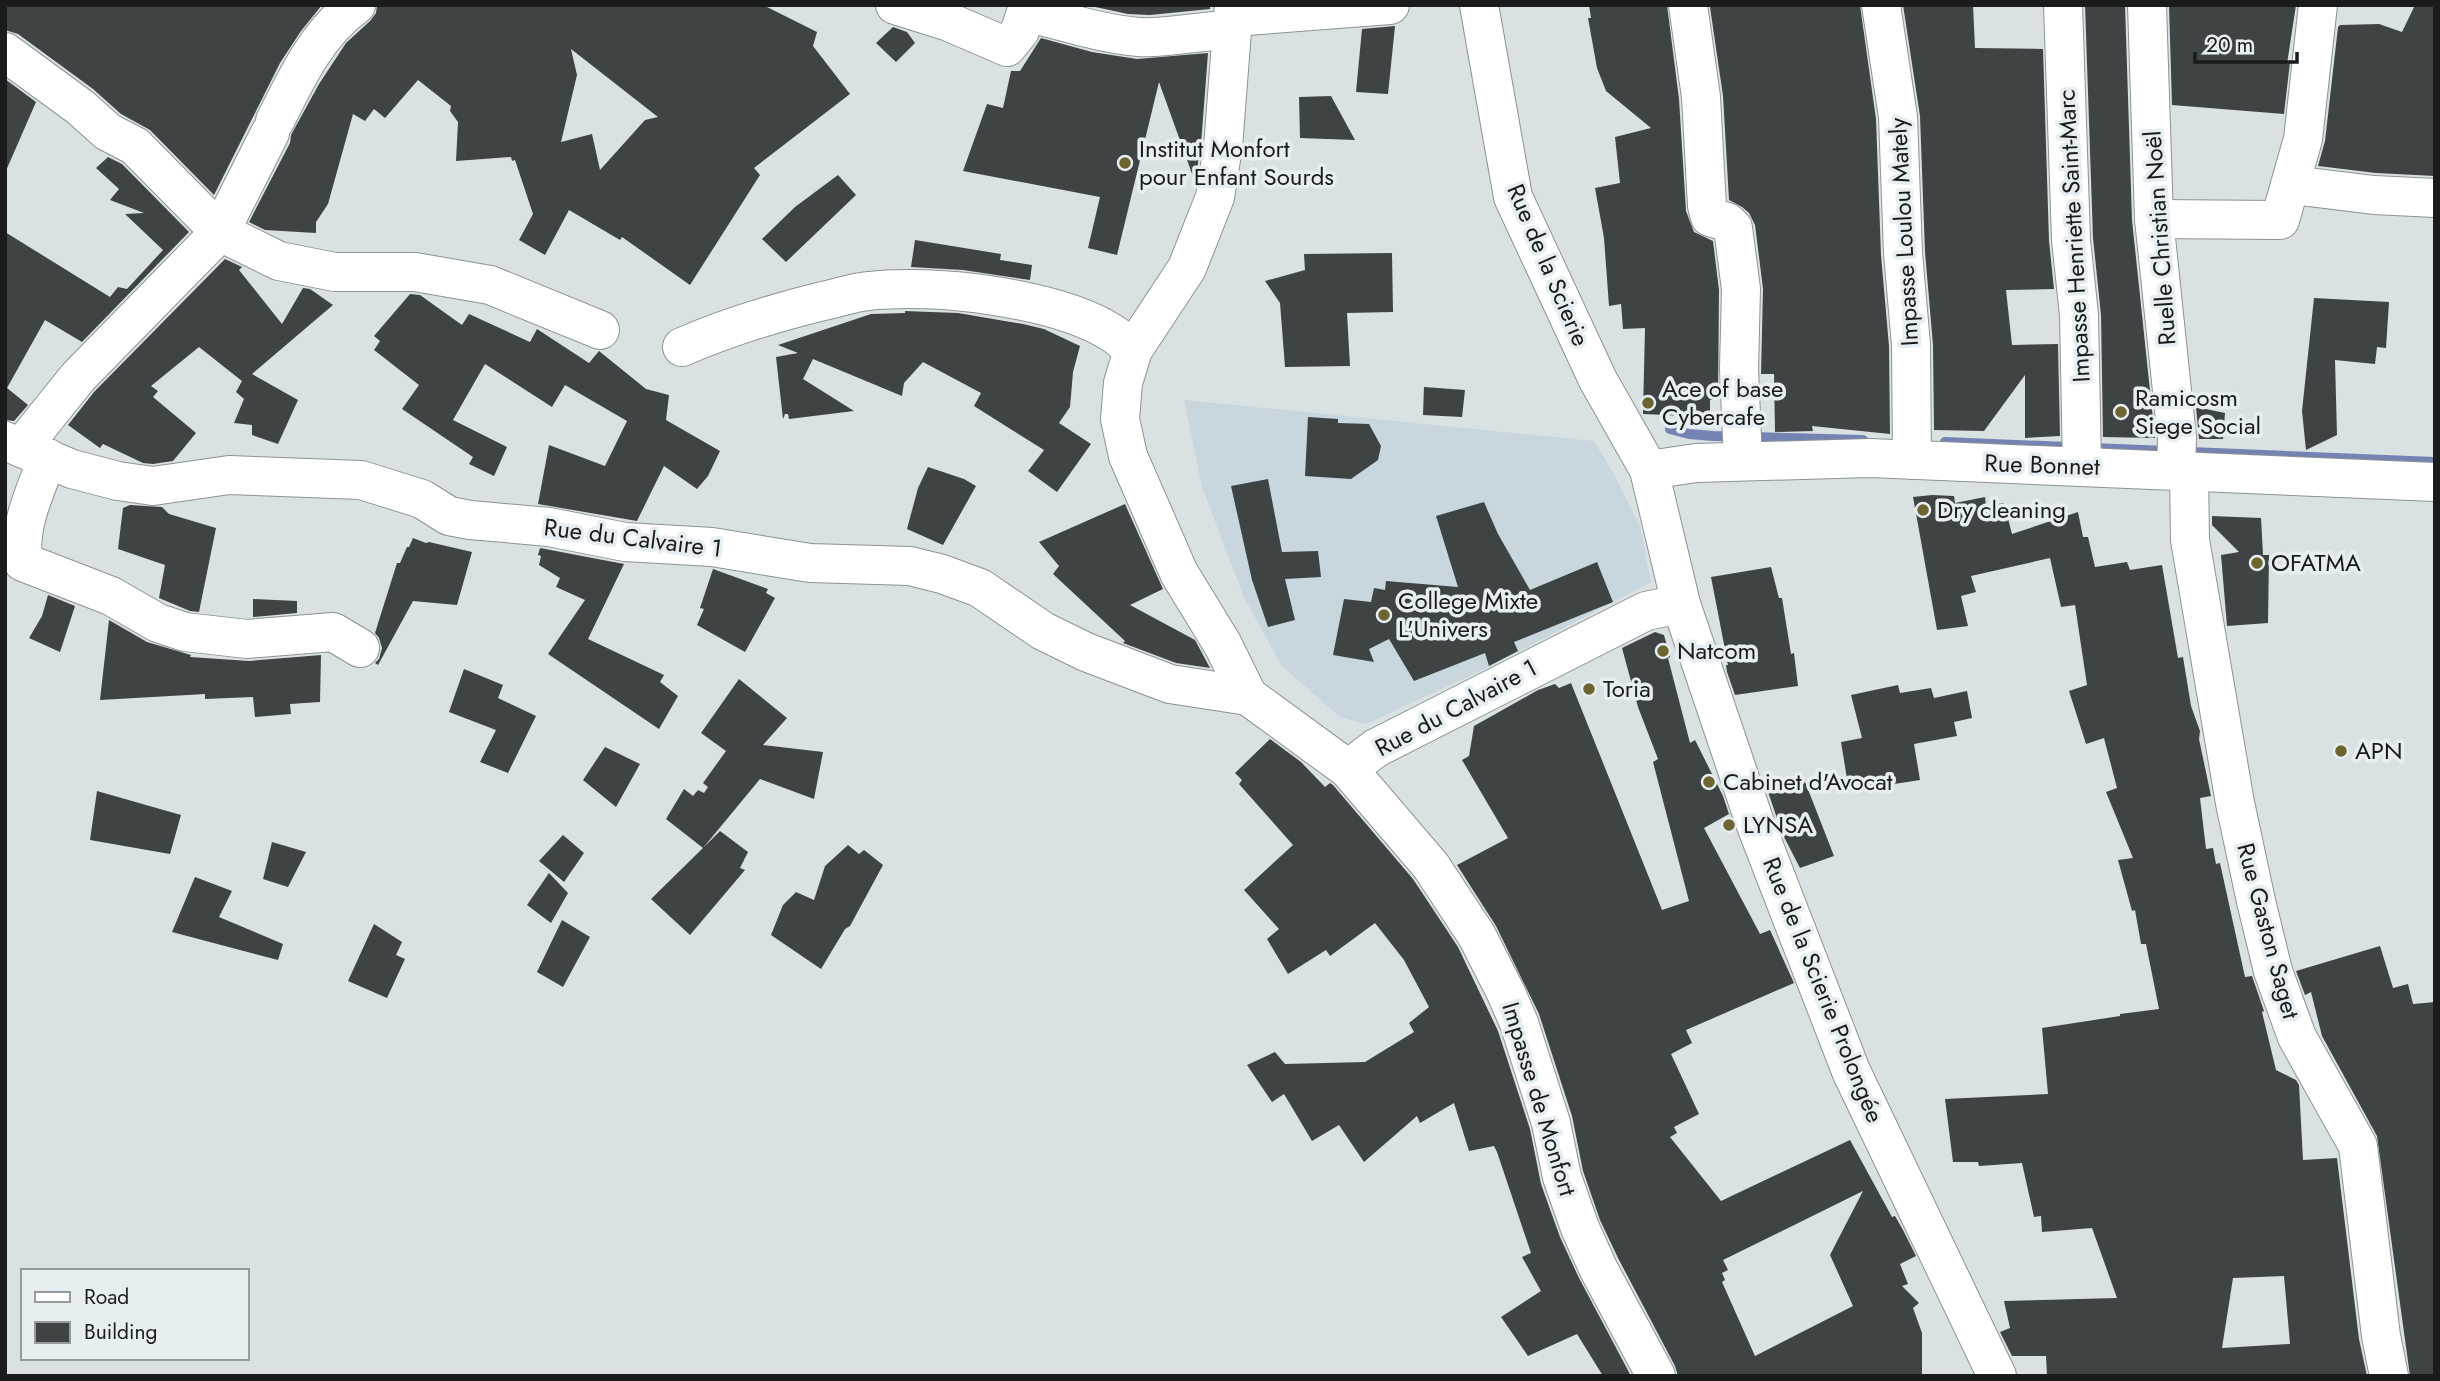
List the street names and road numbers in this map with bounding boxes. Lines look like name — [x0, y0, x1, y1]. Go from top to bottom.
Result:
street label: Impasse Henriette Saint-Marc — [2048, 89, 2099, 383]
street label: Impasse Loulou Mately — [1880, 116, 1927, 347]
street label: Ruelle Christian Noël — [2135, 130, 2184, 347]
street label: Rue de la Scierie — [1499, 178, 1598, 351]
street label: Rue Bonnet — [1984, 445, 2101, 484]
street label: Rue du Calvaire 1 — [542, 509, 724, 566]
street label: Rue du Calvaire 1 — [1368, 650, 1543, 765]
street label: Rue Gaston Saget — [2228, 839, 2309, 1023]
street label: Rue de la Scierie Prolongée — [1754, 852, 1893, 1128]
street label: Impasse de Monfort — [1493, 998, 1586, 1200]

